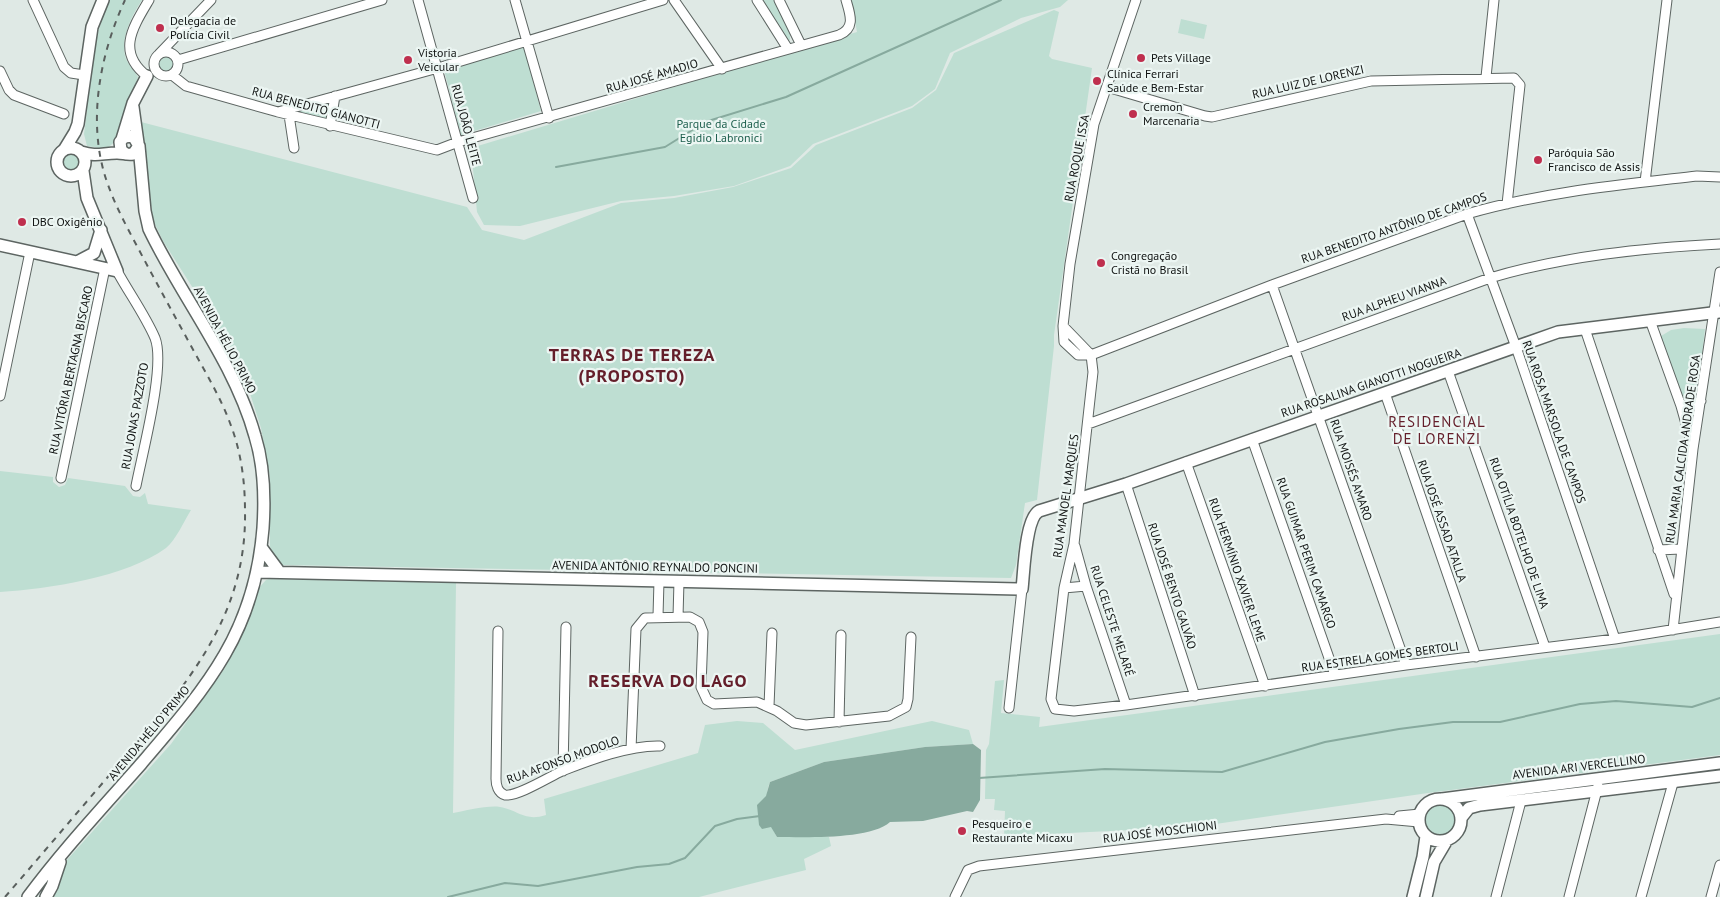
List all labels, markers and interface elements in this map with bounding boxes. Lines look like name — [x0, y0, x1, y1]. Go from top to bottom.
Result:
place label: Delegacia de Polícia Civil — [170, 13, 236, 42]
marker: Delegacia de Polícia Civil — [154, 22, 166, 34]
place label: Vistoria Veicular — [417, 45, 459, 74]
place label: Pets Village — [1151, 50, 1211, 65]
marker: Pets Village — [1135, 52, 1147, 64]
marker: Vistoria Veicular — [402, 54, 414, 66]
street label: RUA JOSÉ AMADIO — [604, 55, 700, 96]
street label: RUA LUIZ DE LORENZI — [1251, 61, 1365, 102]
place label: Clínica Ferrari Saúde e Bem-Estar — [1107, 66, 1204, 95]
marker: Clínica Ferrari Saúde e Bem-Estar — [1091, 75, 1103, 87]
street label: RUA BENEDITO GIANOTTI — [250, 83, 382, 132]
street label: RUA JOÃO LEITE — [448, 83, 485, 167]
place label: Cremon Marcenaria — [1143, 99, 1200, 128]
marker: Cremon Marcenaria — [1127, 108, 1139, 120]
street label: RUA ROQUE ISSA — [1061, 113, 1092, 203]
park label: Parque da Cidade Egidio Labronici — [676, 116, 766, 145]
place label: Paróquia São Francisco de Assis — [1548, 145, 1640, 174]
marker: Paróquia São Francisco de Assis — [1532, 154, 1544, 166]
street label: RUA BENEDITO ANTÔNIO DE CAMPOS — [1299, 189, 1488, 266]
place label: DBC Oxigênio — [32, 214, 102, 229]
marker: DBC Oxigênio — [16, 216, 28, 228]
place label: Congregação Cristã no Brasil — [1111, 248, 1189, 277]
marker: Congregação Cristã no Brasil — [1095, 257, 1107, 269]
street label: RUA ALPHEU VIANNA — [1340, 273, 1448, 324]
street label: RUA VITÓRIA BERTAGNA BISCARO — [45, 284, 96, 456]
street label: AVENIDA HÉLIO PRIMO — [191, 284, 260, 396]
street label: RUA ROSA MARSOLA DE CAMPOS — [1519, 338, 1589, 505]
district label: TERRAS DE TEREZA (PROPOSTO) — [549, 343, 715, 387]
street label: RUA ROSALINA GIANOTTI NOGUEIRA — [1279, 345, 1463, 420]
street label: RUA MARIA CALCIDA ANDRADE ROSA — [1662, 354, 1703, 544]
street label: RUA JONAS PAZZOTO — [118, 361, 151, 471]
district label: RESIDENCIAL DE LORENZI — [1388, 412, 1486, 448]
street label: RUA MOISÉS AMARO — [1327, 417, 1376, 523]
street label: RUA MANOEL MARQUES — [1049, 433, 1082, 559]
street label: RUA OTÍLIA BOTELHO DE LIMA — [1486, 455, 1552, 610]
street label: RUA JOSÉ ASSAD ATALLA — [1415, 458, 1470, 584]
street label: RUA GUIMAR PERIM CAMARGO — [1274, 475, 1339, 630]
street label: RUA HERMÍNIO XAVIER LEME — [1206, 496, 1269, 644]
street label: RUA JOSÉ BENTO GALVÃO — [1145, 521, 1200, 651]
street label: AVENIDA ANTÔNIO REYNALDO PONCINI — [552, 557, 758, 576]
street label: RUA CELESTE MELARÉ — [1087, 563, 1138, 678]
street label: RUA ESTRELA GOMES BERTOLI — [1300, 638, 1460, 675]
district label: RESERVA DO LAGO — [588, 669, 748, 692]
street label: AVENIDA HÉLIO PRIMO — [105, 682, 193, 783]
street label: RUA AFONSO MODOLO — [504, 732, 621, 787]
street label: AVENIDA ARI VERCELLINO — [1512, 751, 1646, 782]
place label: Pesqueiro e Restaurante Micaxu — [972, 816, 1073, 845]
street label: RUA JOSÉ MOSCHIONI — [1102, 817, 1218, 846]
marker: Pesqueiro e Restaurante Micaxu — [956, 825, 968, 837]

